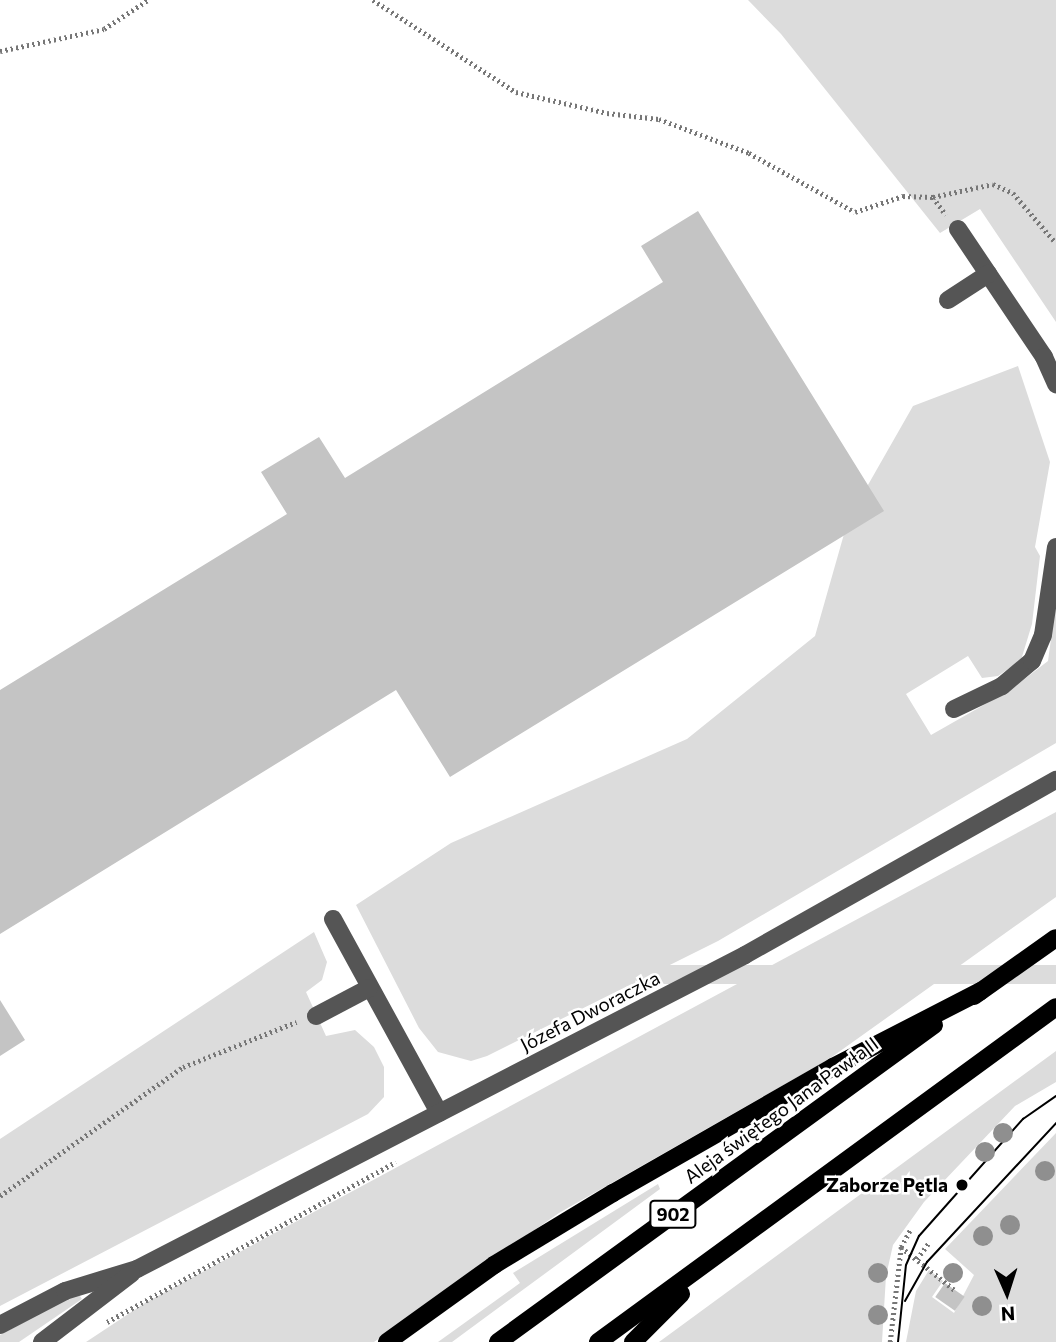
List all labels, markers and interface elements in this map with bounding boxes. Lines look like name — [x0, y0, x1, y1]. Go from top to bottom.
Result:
street label: Józefa Dworaczka — [516, 966, 664, 1056]
street label: Aleja świętego Jana Pawła II — [680, 1032, 882, 1188]
place label: Zaborze Pętla — [826, 1174, 948, 1196]
marker: Zaborze Pętla — [954, 1177, 970, 1193]
road number: 902 — [648, 1199, 698, 1228]
north arrow — [972, 1258, 1042, 1328]
text: N — [1000, 1303, 1016, 1326]

